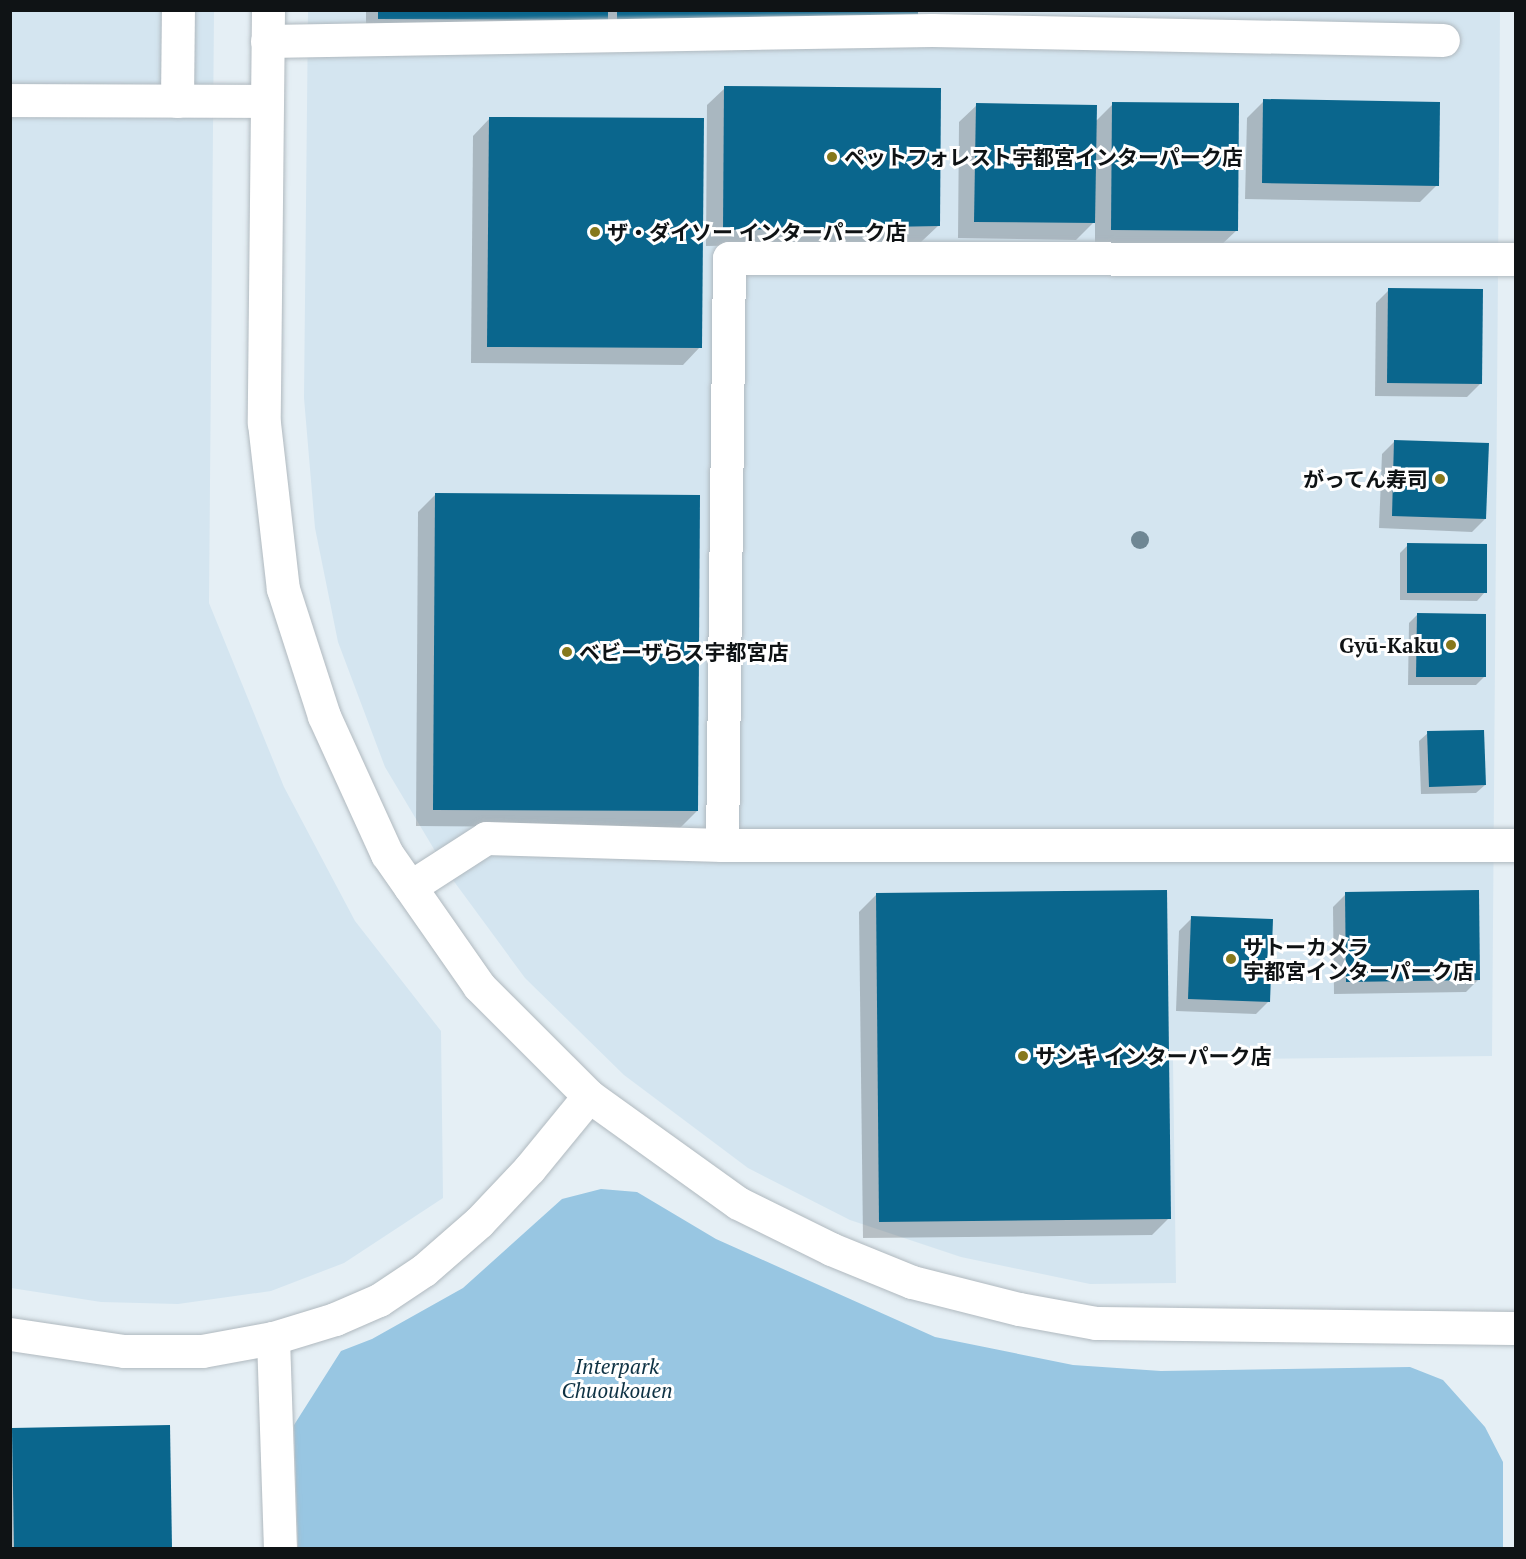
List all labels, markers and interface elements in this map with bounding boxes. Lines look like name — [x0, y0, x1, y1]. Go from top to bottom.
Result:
place label: ペットフォレスト宇都宮インターパーク店 — [844, 144, 1243, 170]
marker: ペットフォレスト宇都宮インターパーク店 — [825, 150, 839, 164]
place label: ザ・ダイソー インターパーク店 — [607, 219, 907, 245]
marker: ザ・ダイソー インターパーク店 — [588, 225, 602, 239]
place label: がってん寿司 — [1302, 466, 1428, 492]
marker: がってん寿司 — [1433, 472, 1447, 486]
place label: Gyū-Kaku — [1339, 632, 1439, 658]
marker: Gyū-Kaku — [1444, 638, 1458, 652]
place label: ベビーザらス宇都宮店 — [579, 639, 789, 665]
marker: ベビーザらス宇都宮店 — [560, 645, 574, 659]
place label: サトーカメラ 宇都宮インターパーク店 — [1243, 934, 1474, 984]
marker: サトーカメラ 宇都宮インターパーク店 — [1224, 952, 1238, 966]
place label: サンキ インターパーク店 — [1035, 1043, 1272, 1069]
marker: サンキ インターパーク店 — [1016, 1049, 1030, 1063]
park label: Interpark Chuoukouen — [561, 1353, 673, 1403]

